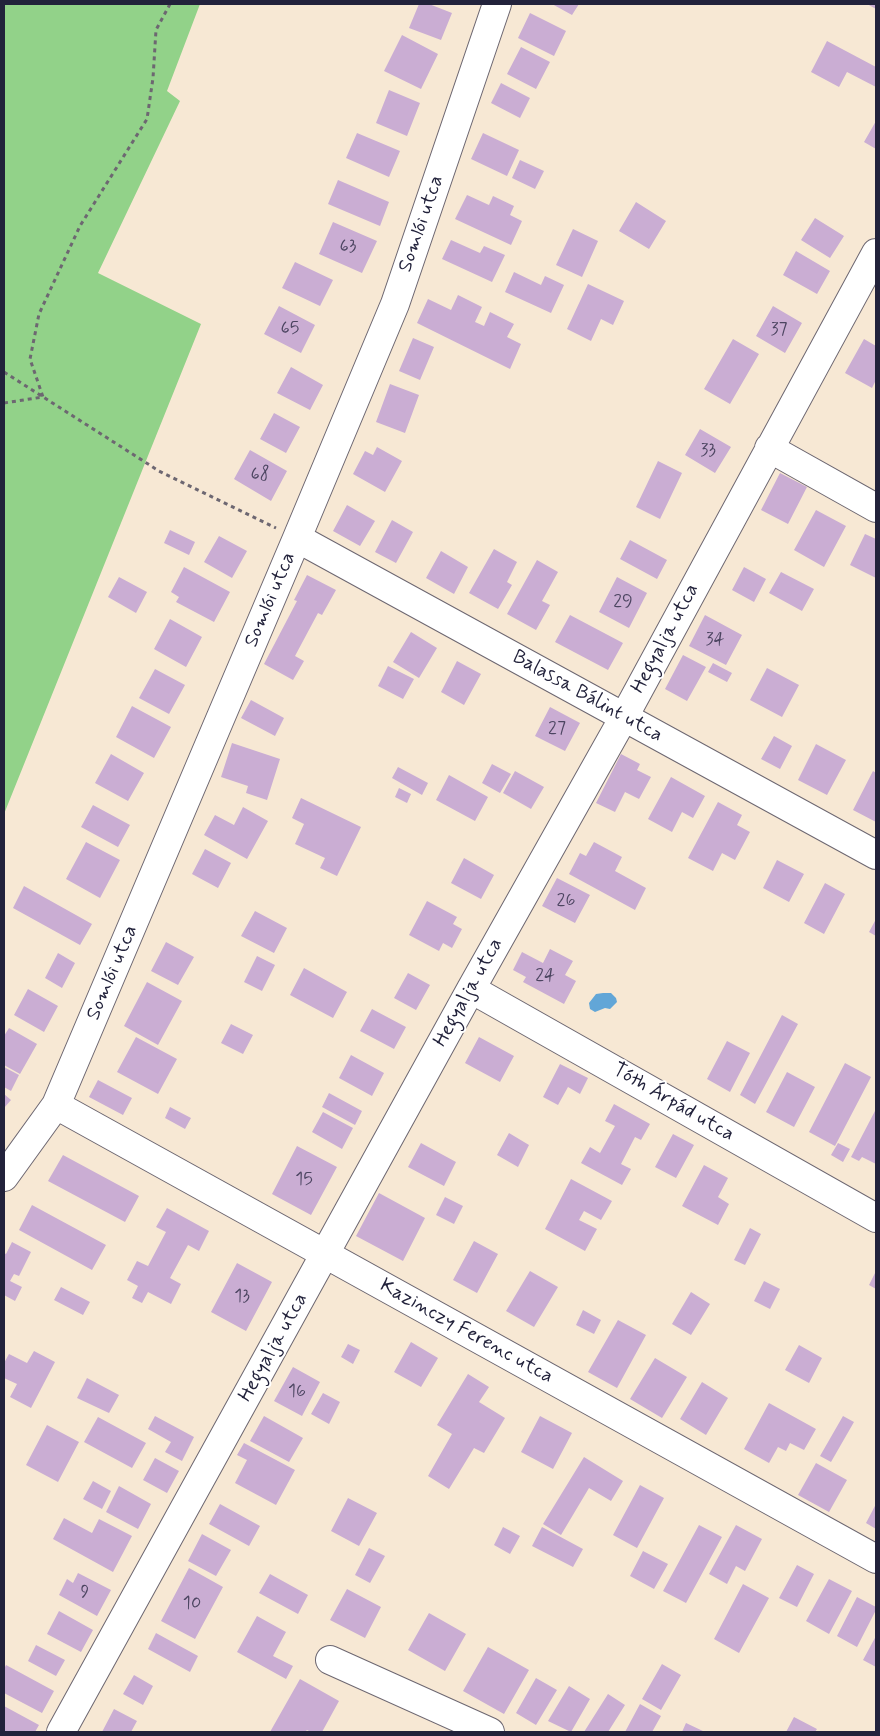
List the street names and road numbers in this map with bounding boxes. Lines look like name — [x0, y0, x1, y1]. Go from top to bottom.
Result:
street label: Somlói utca — [394, 172, 450, 276]
street label: Somlói utca — [240, 549, 302, 651]
street label: Hegyalja utca — [627, 580, 705, 698]
street label: Balassa Bálint utca — [508, 646, 666, 748]
street label: Somlói utca — [82, 922, 144, 1024]
street label: Hegyalja utca — [429, 934, 509, 1052]
street label: Tóth Árpád utca — [608, 1059, 738, 1147]
street label: Kazinczy Ferenc utca — [375, 1274, 557, 1390]
street label: Hegyalja utca — [234, 1289, 314, 1407]

